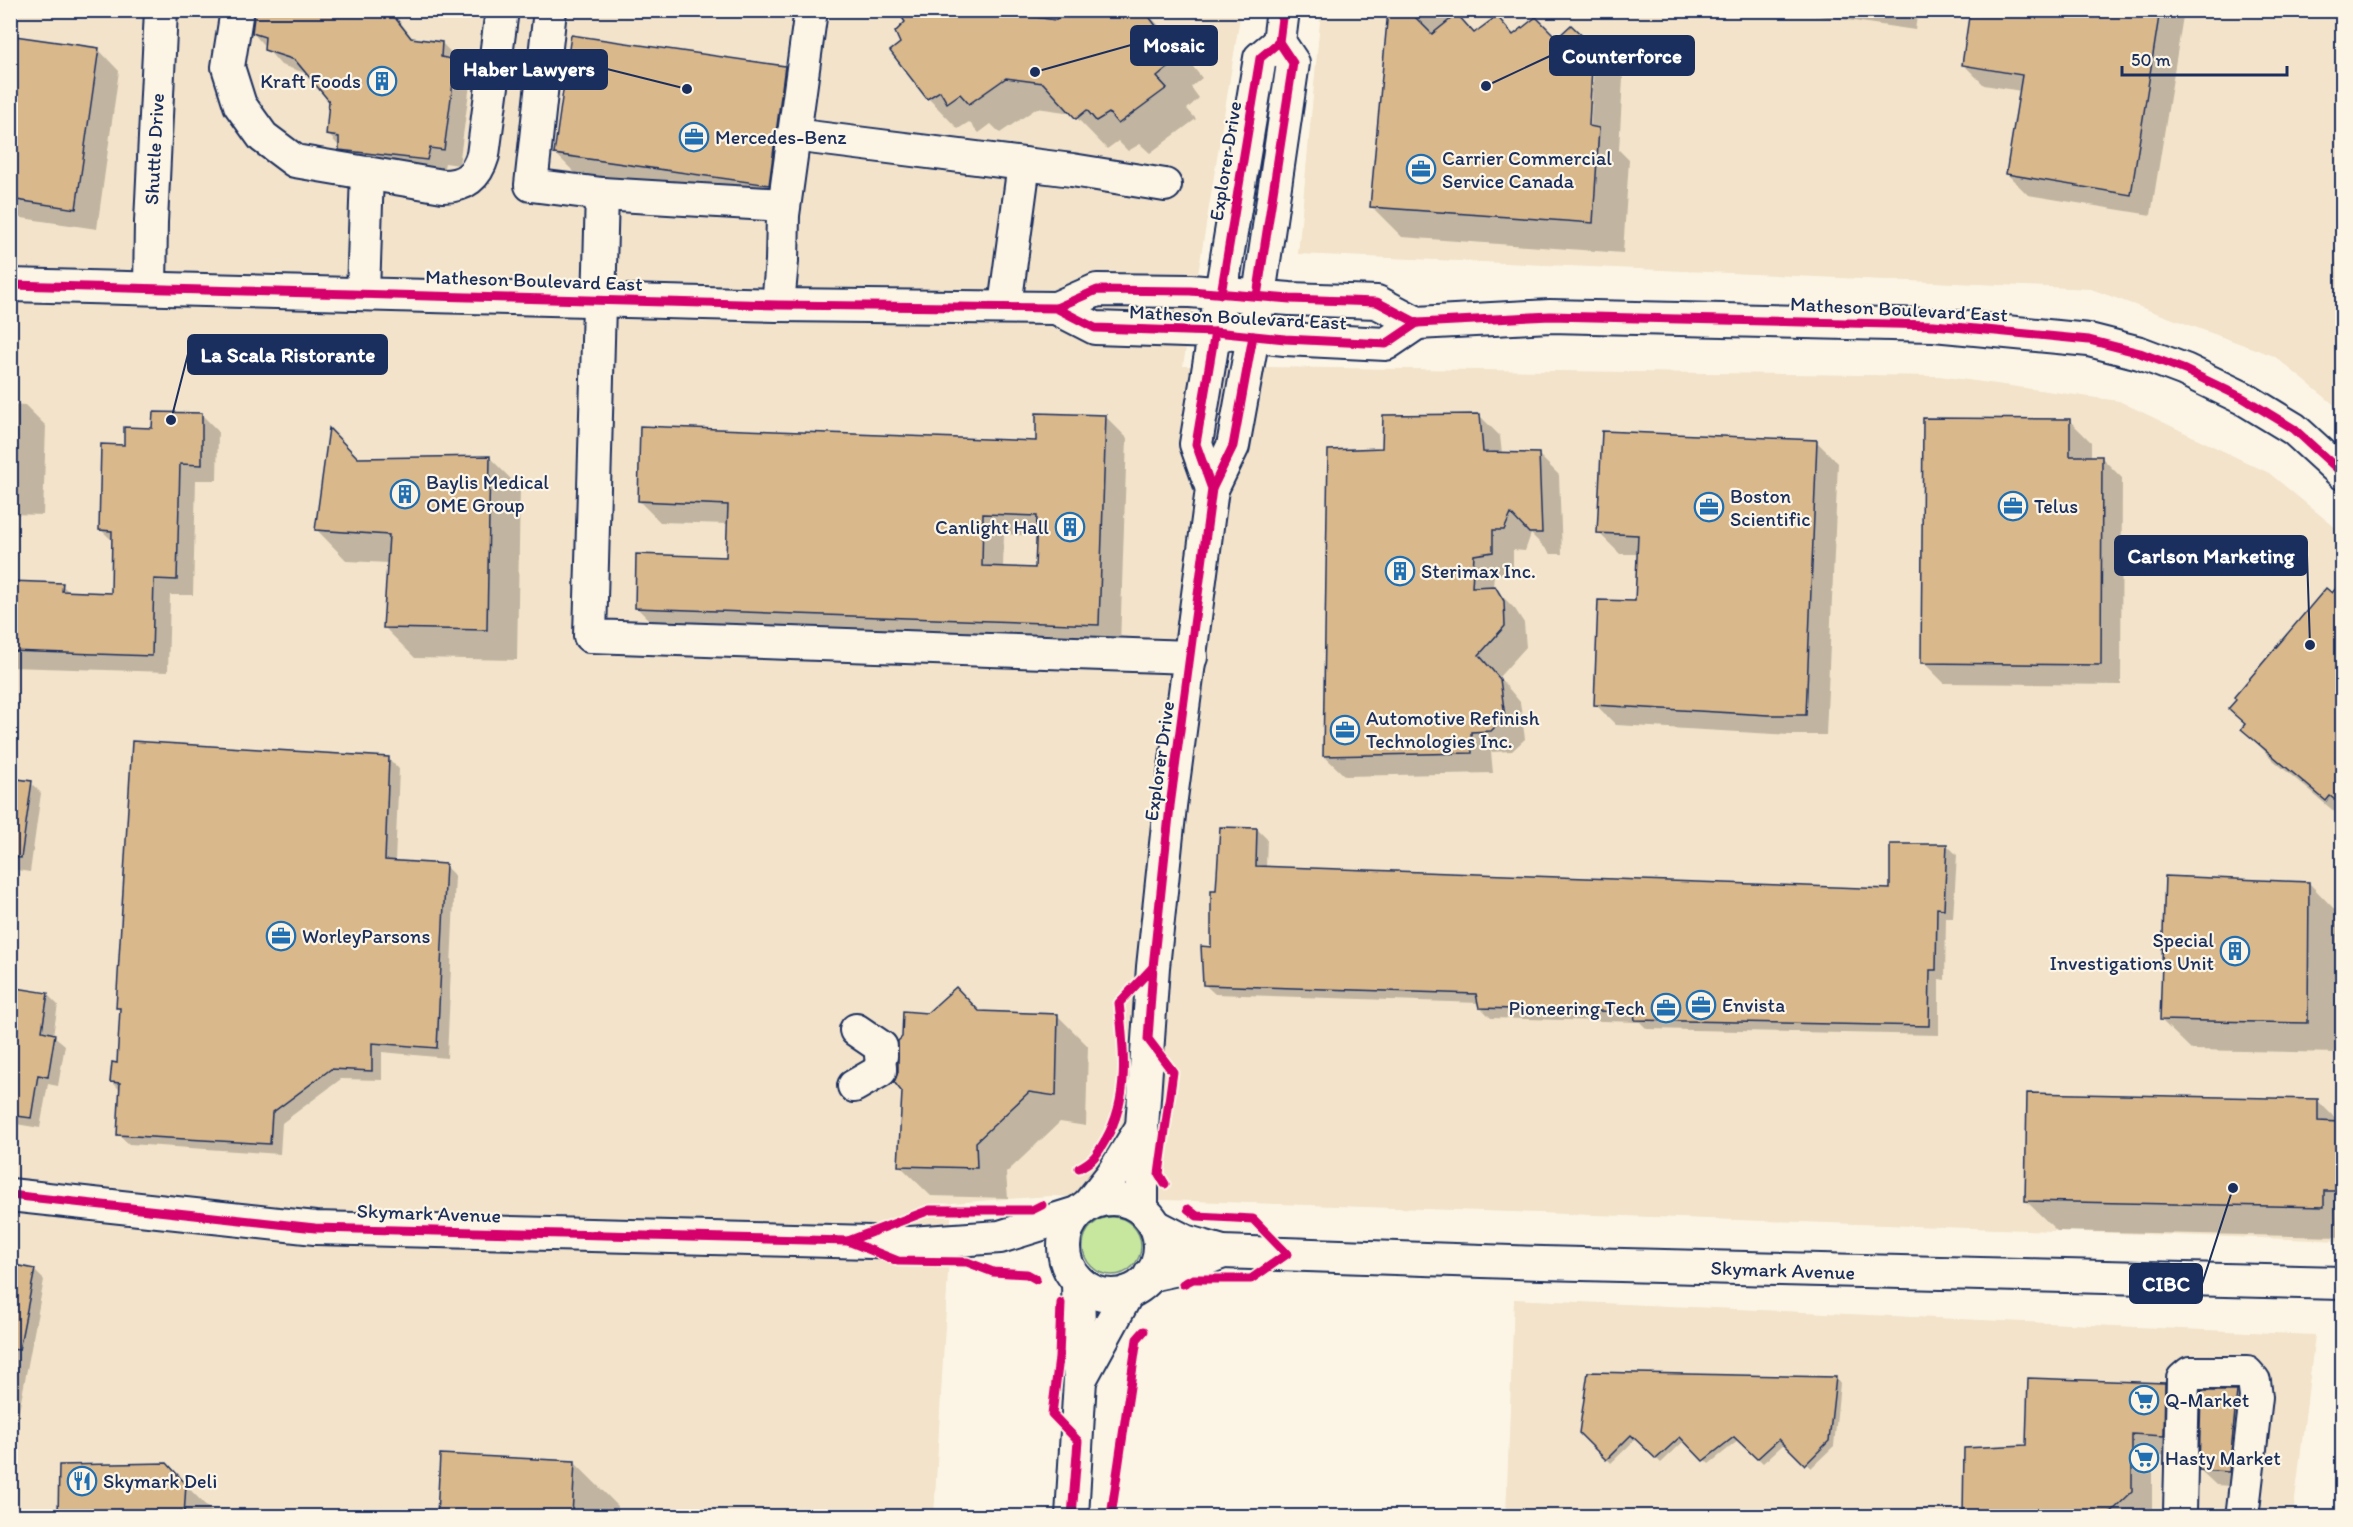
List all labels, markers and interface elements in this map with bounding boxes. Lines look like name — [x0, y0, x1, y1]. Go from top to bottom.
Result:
callout: Mosaic — [1131, 26, 1217, 65]
text: Mosaic — [1143, 32, 1205, 57]
callout: Counterforce — [1550, 36, 1694, 75]
scale bar — [2122, 39, 2287, 77]
text: Counterforce — [1562, 43, 1682, 68]
text: 50 m — [2131, 49, 2171, 71]
callout: Haber Lawyers — [451, 50, 607, 89]
text: Haber Lawyers — [463, 56, 595, 82]
building icon: Kraft Foods — [366, 65, 398, 97]
place label: Kraft Foods — [260, 69, 361, 93]
street label: Shuttle Drive — [139, 92, 169, 206]
street label: Explorer Drive — [1204, 99, 1246, 223]
office icon: Mercedes-Benz — [678, 121, 710, 153]
place label: Mercedes-Benz — [715, 125, 847, 149]
place label: Carrier Commercial Service Canada — [1442, 146, 1612, 193]
office icon: Carrier Commercial Service Canada — [1405, 153, 1437, 185]
street label: Matheson Boulevard East — [425, 264, 643, 296]
street label: Matheson Boulevard East — [1790, 291, 2008, 327]
street label: Matheson Boulevard East — [1129, 299, 1347, 335]
callout: La Scala Ristorante — [188, 335, 387, 374]
text: La Scala Ristorante — [201, 342, 375, 367]
place label: Baylis Medical OME Group — [426, 470, 549, 517]
building icon: Baylis Medical OME Group — [389, 478, 421, 510]
place label: Boston Scientific — [1730, 484, 1811, 531]
office icon: Telus — [1997, 490, 2029, 522]
office icon: Boston Scientific — [1693, 491, 1725, 523]
place label: Telus — [2034, 494, 2078, 518]
building icon: Canlight Hall — [1054, 511, 1086, 543]
place label: Canlight Hall — [935, 515, 1049, 539]
callout: Carlson Marketing — [2115, 536, 2307, 575]
text: Carlson Marketing — [2128, 543, 2296, 569]
building icon: Sterimax Inc. — [1384, 555, 1416, 587]
place label: Sterimax Inc. — [1421, 559, 1536, 583]
street label: Explorer Drive — [1139, 699, 1179, 823]
place label: Automotive Refinish Technologies Inc. — [1366, 706, 1540, 753]
office icon: Automotive Refinish Technologies Inc. — [1329, 714, 1361, 746]
office icon: WorleyParsons — [265, 920, 297, 952]
place label: WorleyParsons — [302, 924, 430, 948]
place label: Special Investigations Unit — [2050, 928, 2214, 975]
building icon: Special Investigations Unit — [2219, 935, 2251, 967]
office icon: Envista — [1685, 989, 1717, 1021]
office icon: Pioneering Tech — [1650, 992, 1682, 1024]
place label: Envista — [1722, 993, 1785, 1017]
place label: Pioneering Tech — [1508, 996, 1645, 1020]
street label: Skymark Avenue — [356, 1198, 502, 1228]
street label: Skymark Avenue — [1710, 1255, 1856, 1285]
callout: CIBC — [2130, 1264, 2202, 1303]
text: CIBC — [2142, 1271, 2191, 1296]
supermarket icon: Q-Market — [2128, 1384, 2160, 1416]
place label: Q-Market — [2165, 1388, 2249, 1412]
supermarket icon: Hasty Market — [2128, 1442, 2160, 1474]
place label: Hasty Market — [2165, 1446, 2281, 1470]
restaurant icon: Skymark Deli — [66, 1465, 98, 1497]
place label: Skymark Deli — [103, 1469, 217, 1493]

